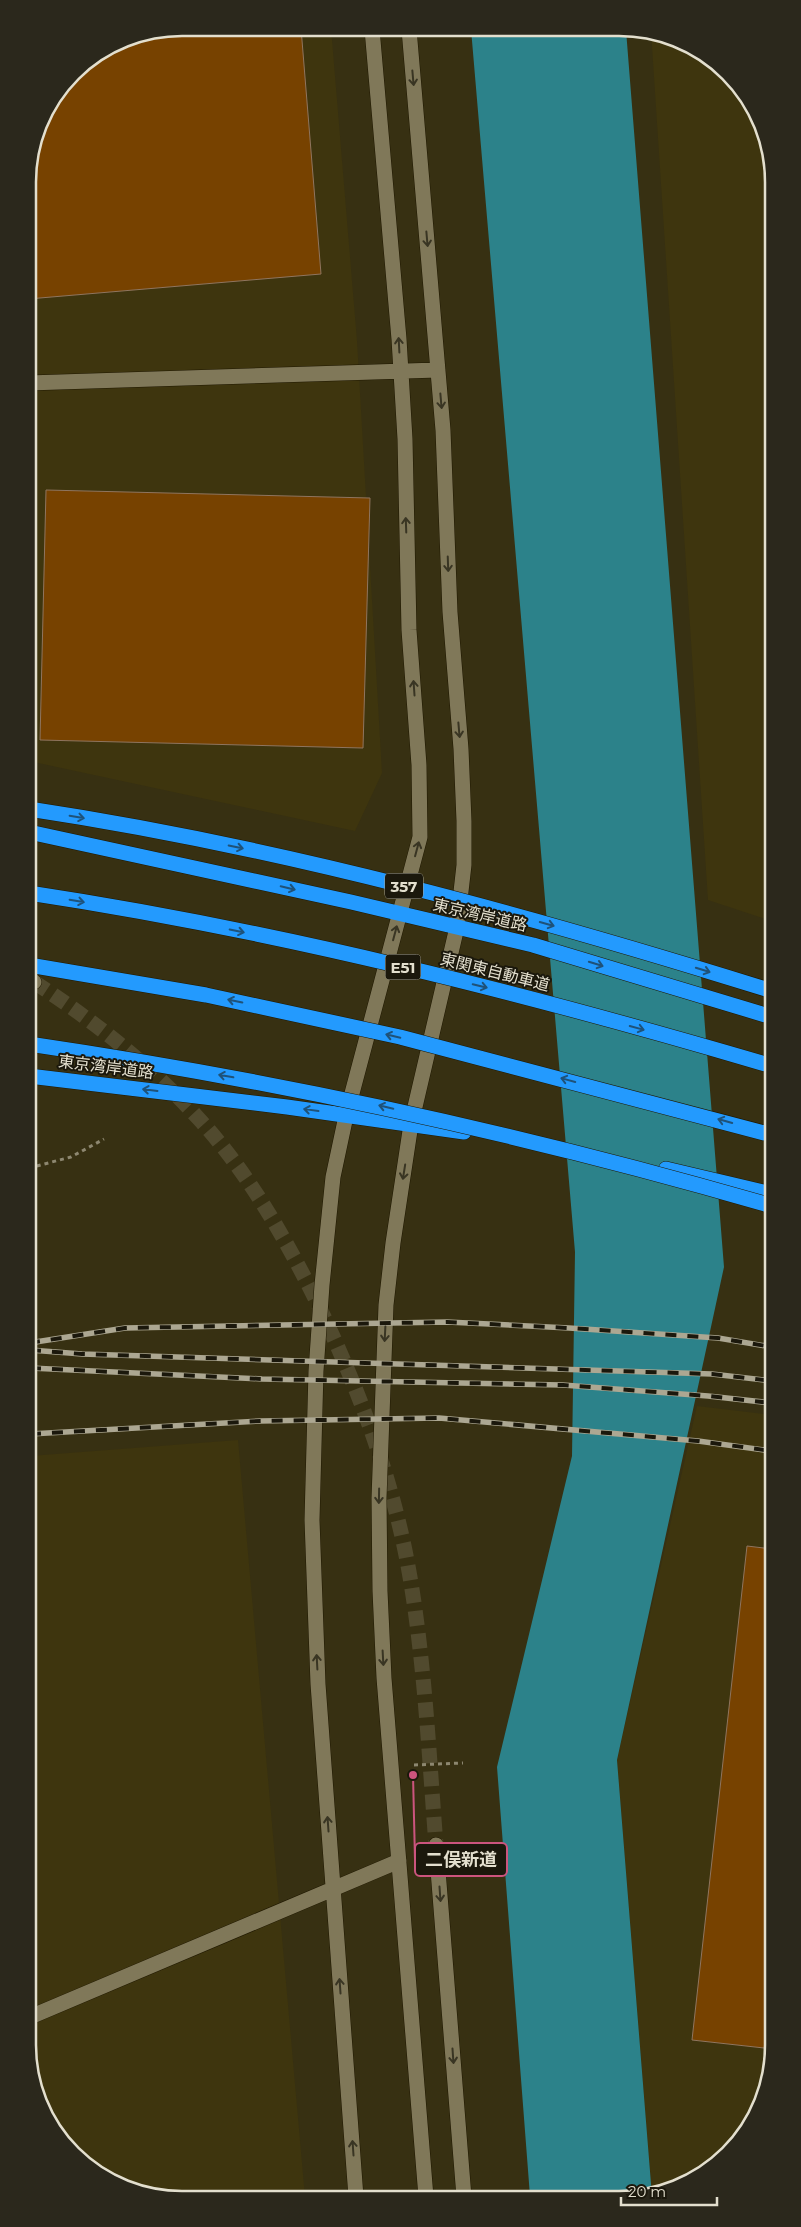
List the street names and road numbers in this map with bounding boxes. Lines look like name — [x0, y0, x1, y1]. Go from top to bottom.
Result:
road number: 357 — [385, 874, 423, 898]
street label: 東京湾岸道路 — [431, 895, 529, 935]
street label: 東関東自動車道 — [438, 949, 552, 995]
road number: E51 — [386, 954, 420, 980]
street label: 東京湾岸道路 — [57, 1052, 155, 1082]

